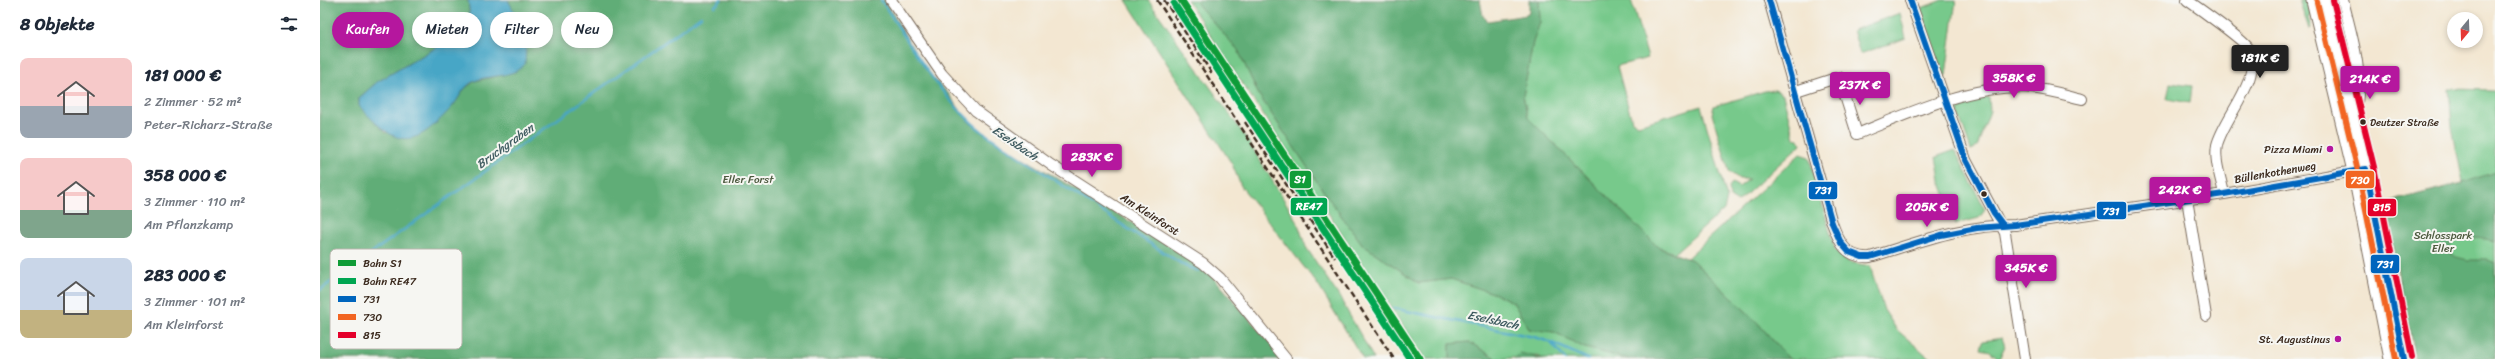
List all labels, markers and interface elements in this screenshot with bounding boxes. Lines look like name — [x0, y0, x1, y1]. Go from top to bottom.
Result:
text: 8 Objekte — [20, 9, 94, 39]
chip: Kaufen — [332, 12, 404, 48]
chip: Mieten — [412, 12, 482, 48]
chip: Filter — [490, 12, 553, 48]
chip: Neu — [561, 12, 613, 48]
north arrow — [2447, 12, 2483, 48]
map controls — [2447, 12, 2483, 48]
icon: filters — [278, 13, 300, 35]
pin: 181K € — [2227, 45, 2293, 79]
text: 181K € — [2241, 46, 2279, 69]
text: 181 000 € — [144, 60, 221, 90]
pin: 358K € — [1981, 65, 2047, 99]
text: 358K € — [1993, 66, 2035, 89]
pin: 214K € — [2337, 66, 2403, 100]
text: 214K € — [2349, 67, 2391, 90]
pin: 237K € — [1827, 72, 1893, 106]
text: 237K € — [1839, 73, 1881, 96]
icon: home — [52, 74, 100, 122]
text: 2 Zimmer · 52 m² — [144, 90, 242, 113]
text: Peter-Richarz-Straße — [144, 113, 273, 136]
place label: Deutzer Straße — [2370, 114, 2439, 132]
water label: Bruchgraben — [471, 117, 540, 175]
marker: Deutzer Straße — [2358, 117, 2368, 127]
water label: Eselsbach — [987, 119, 1044, 167]
place label: Pizza Miami — [2264, 140, 2323, 159]
pin: 283K € — [1059, 144, 1125, 178]
marker: Pizza Miami — [2325, 144, 2335, 154]
text: 283K € — [1071, 145, 1113, 168]
street label: Büllenkothenweg — [2233, 156, 2318, 189]
text: 358 000 € — [144, 160, 226, 190]
park label: Eller Forst — [723, 170, 774, 189]
line badge: S1 — [1289, 170, 1312, 189]
text: S1 — [1293, 170, 1306, 189]
line badge: 730 — [2345, 170, 2375, 189]
text: 730 — [2350, 171, 2370, 190]
icon: home — [52, 174, 100, 222]
pin: 242K € — [2147, 177, 2213, 211]
text: 242K € — [2158, 178, 2202, 201]
line badge: 731 — [1808, 181, 1838, 200]
text: 731 — [1814, 181, 1832, 200]
street label: Am Kleinforst — [1116, 188, 1183, 241]
unlabelled marker — [1979, 189, 1989, 199]
text: 3 Zimmer · 110 m² — [144, 190, 245, 213]
pin: 205K € — [1894, 194, 1960, 228]
text: 205K € — [1905, 195, 1949, 218]
line badge: RE47 — [1290, 197, 1328, 216]
text: RE47 — [1295, 197, 1324, 216]
line badge: 815 — [2367, 198, 2397, 217]
text: 815 — [2372, 198, 2391, 217]
line badge: 731 — [2096, 201, 2127, 220]
text: 731 — [2102, 202, 2120, 221]
text: Am Pflanzkamp — [144, 213, 233, 236]
park label: Schlosspark Eller — [2414, 226, 2472, 258]
legend — [330, 249, 462, 349]
text: Bahn S1 — [363, 254, 402, 273]
line badge: 731 — [2370, 254, 2400, 274]
pin: 345K € — [1993, 255, 2059, 289]
text: 731 — [2376, 255, 2394, 274]
text: 345K € — [2004, 256, 2048, 279]
text: 283 000 € — [144, 260, 226, 290]
text: Bahn RE47 — [363, 272, 417, 291]
icon: home — [52, 274, 100, 322]
text: 3 Zimmer · 101 m² — [144, 290, 245, 313]
text: 731 — [363, 290, 380, 309]
water label: Eselsbach — [1465, 304, 1522, 336]
text: 730 — [363, 308, 382, 327]
text: Am Kleinforst — [144, 313, 223, 336]
text: 815 — [363, 326, 381, 345]
place label: St. Augustinus — [2259, 330, 2330, 349]
marker: St. Augustinus — [2333, 334, 2343, 344]

